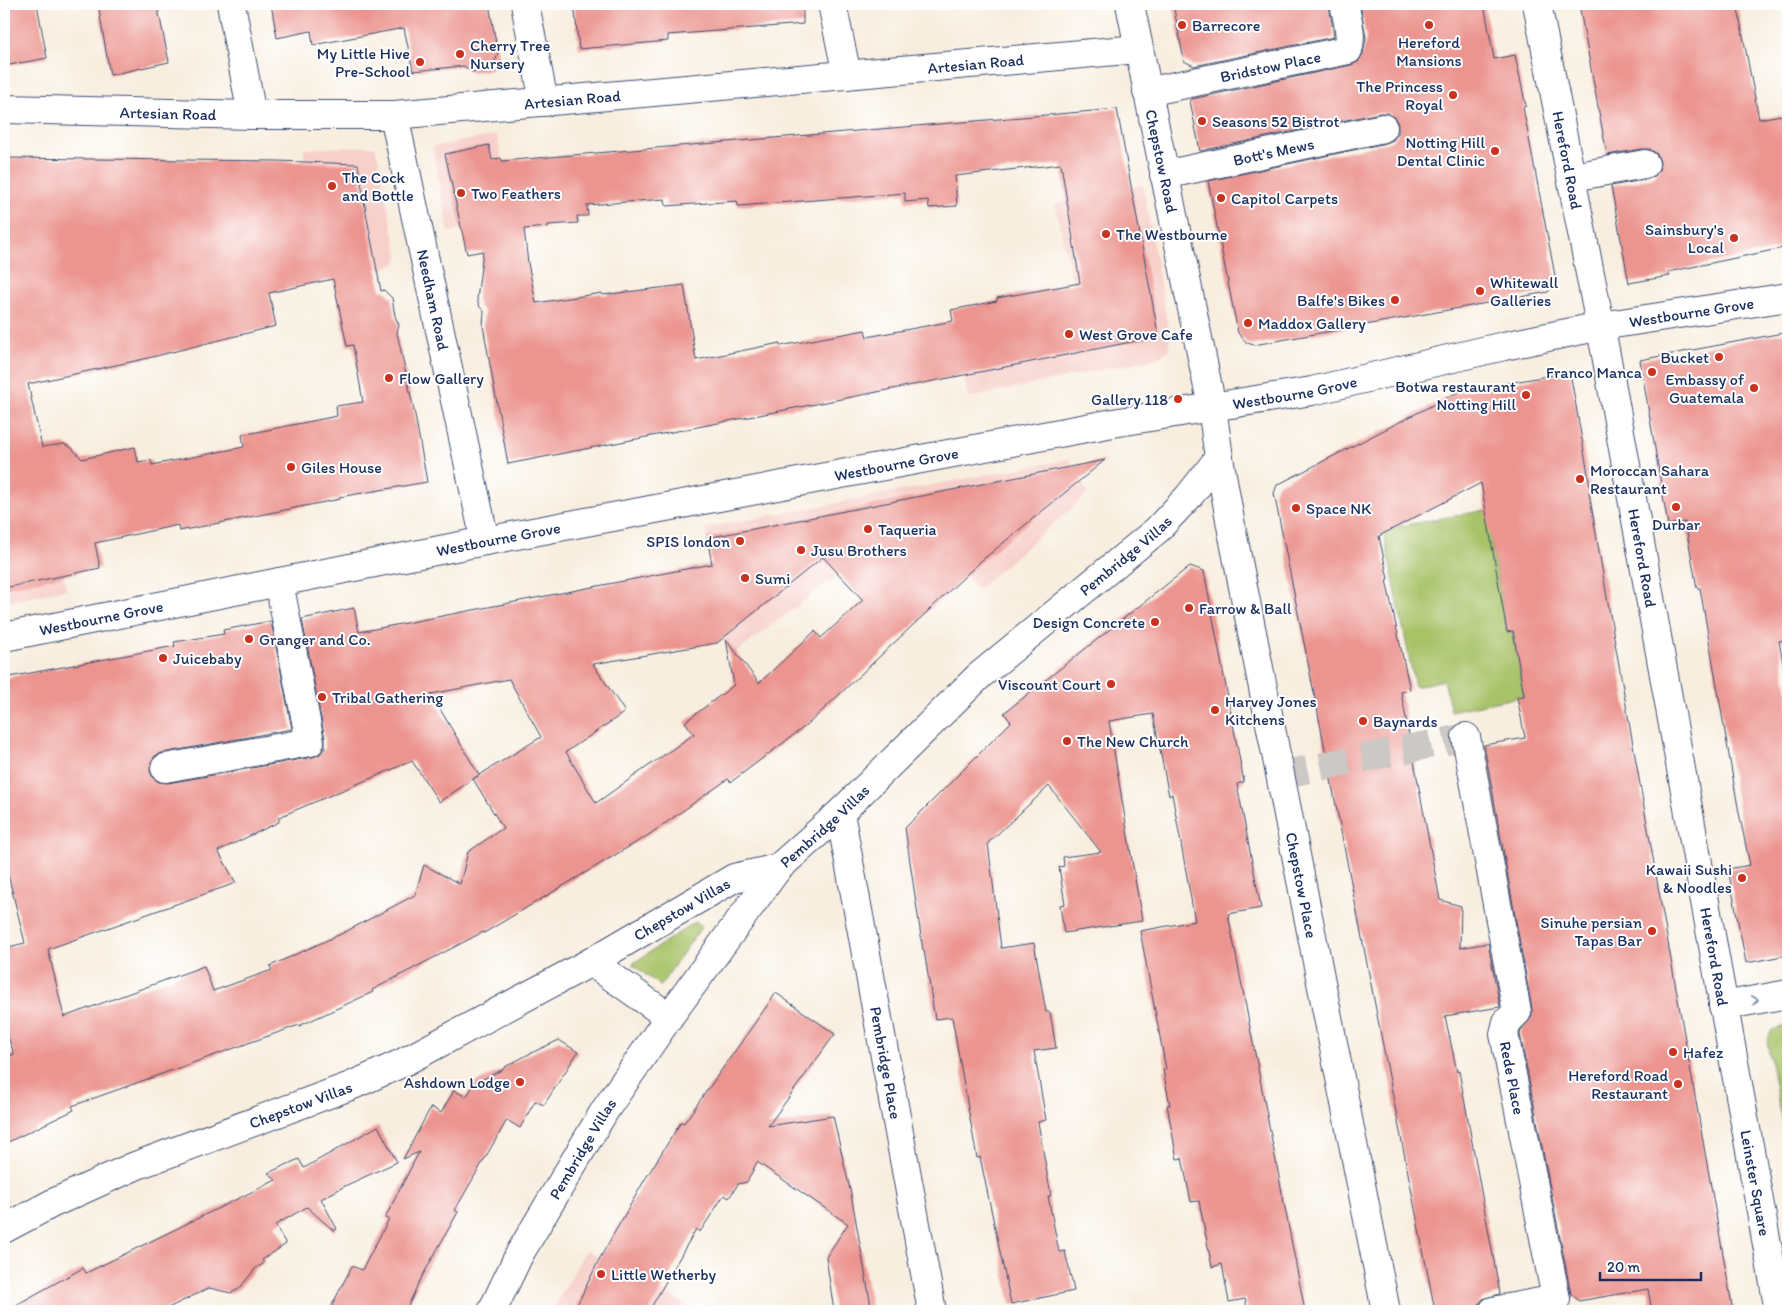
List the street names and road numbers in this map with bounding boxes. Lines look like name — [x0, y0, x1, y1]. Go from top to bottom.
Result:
street label: Bridstow Place — [1218, 47, 1323, 86]
street label: Artesian Road — [927, 50, 1025, 78]
street label: Artesian Road — [523, 86, 622, 113]
street label: Artesian Road — [119, 103, 217, 124]
street label: Chepstow Road — [1141, 108, 1182, 215]
street label: Hereford Road — [1548, 109, 1586, 211]
street label: Bott's Mews — [1231, 134, 1316, 170]
street label: Needham Road — [413, 248, 453, 352]
street label: Westbourne Grove — [1628, 293, 1756, 332]
street label: Westbourne Grove — [1231, 372, 1359, 414]
street label: Westbourne Grove — [833, 443, 960, 485]
street label: Hereford Road — [1624, 507, 1661, 609]
street label: Pembridge Villas — [1076, 512, 1176, 600]
street label: Westbourne Grove — [435, 518, 562, 561]
street label: Westbourne Grove — [37, 596, 165, 640]
street label: Pembridge Villas — [776, 781, 873, 872]
street label: Chepstow Place — [1282, 831, 1321, 940]
street label: Chepstow Villas — [630, 874, 733, 945]
street label: Hereford Road — [1696, 906, 1733, 1008]
street label: Pembridge Place — [866, 1005, 905, 1121]
street label: Rede Place — [1496, 1040, 1529, 1116]
street label: Chepstow Villas — [247, 1077, 355, 1133]
street label: Pembridge Villas — [545, 1095, 620, 1203]
street label: Leinster Square — [1736, 1128, 1774, 1238]

